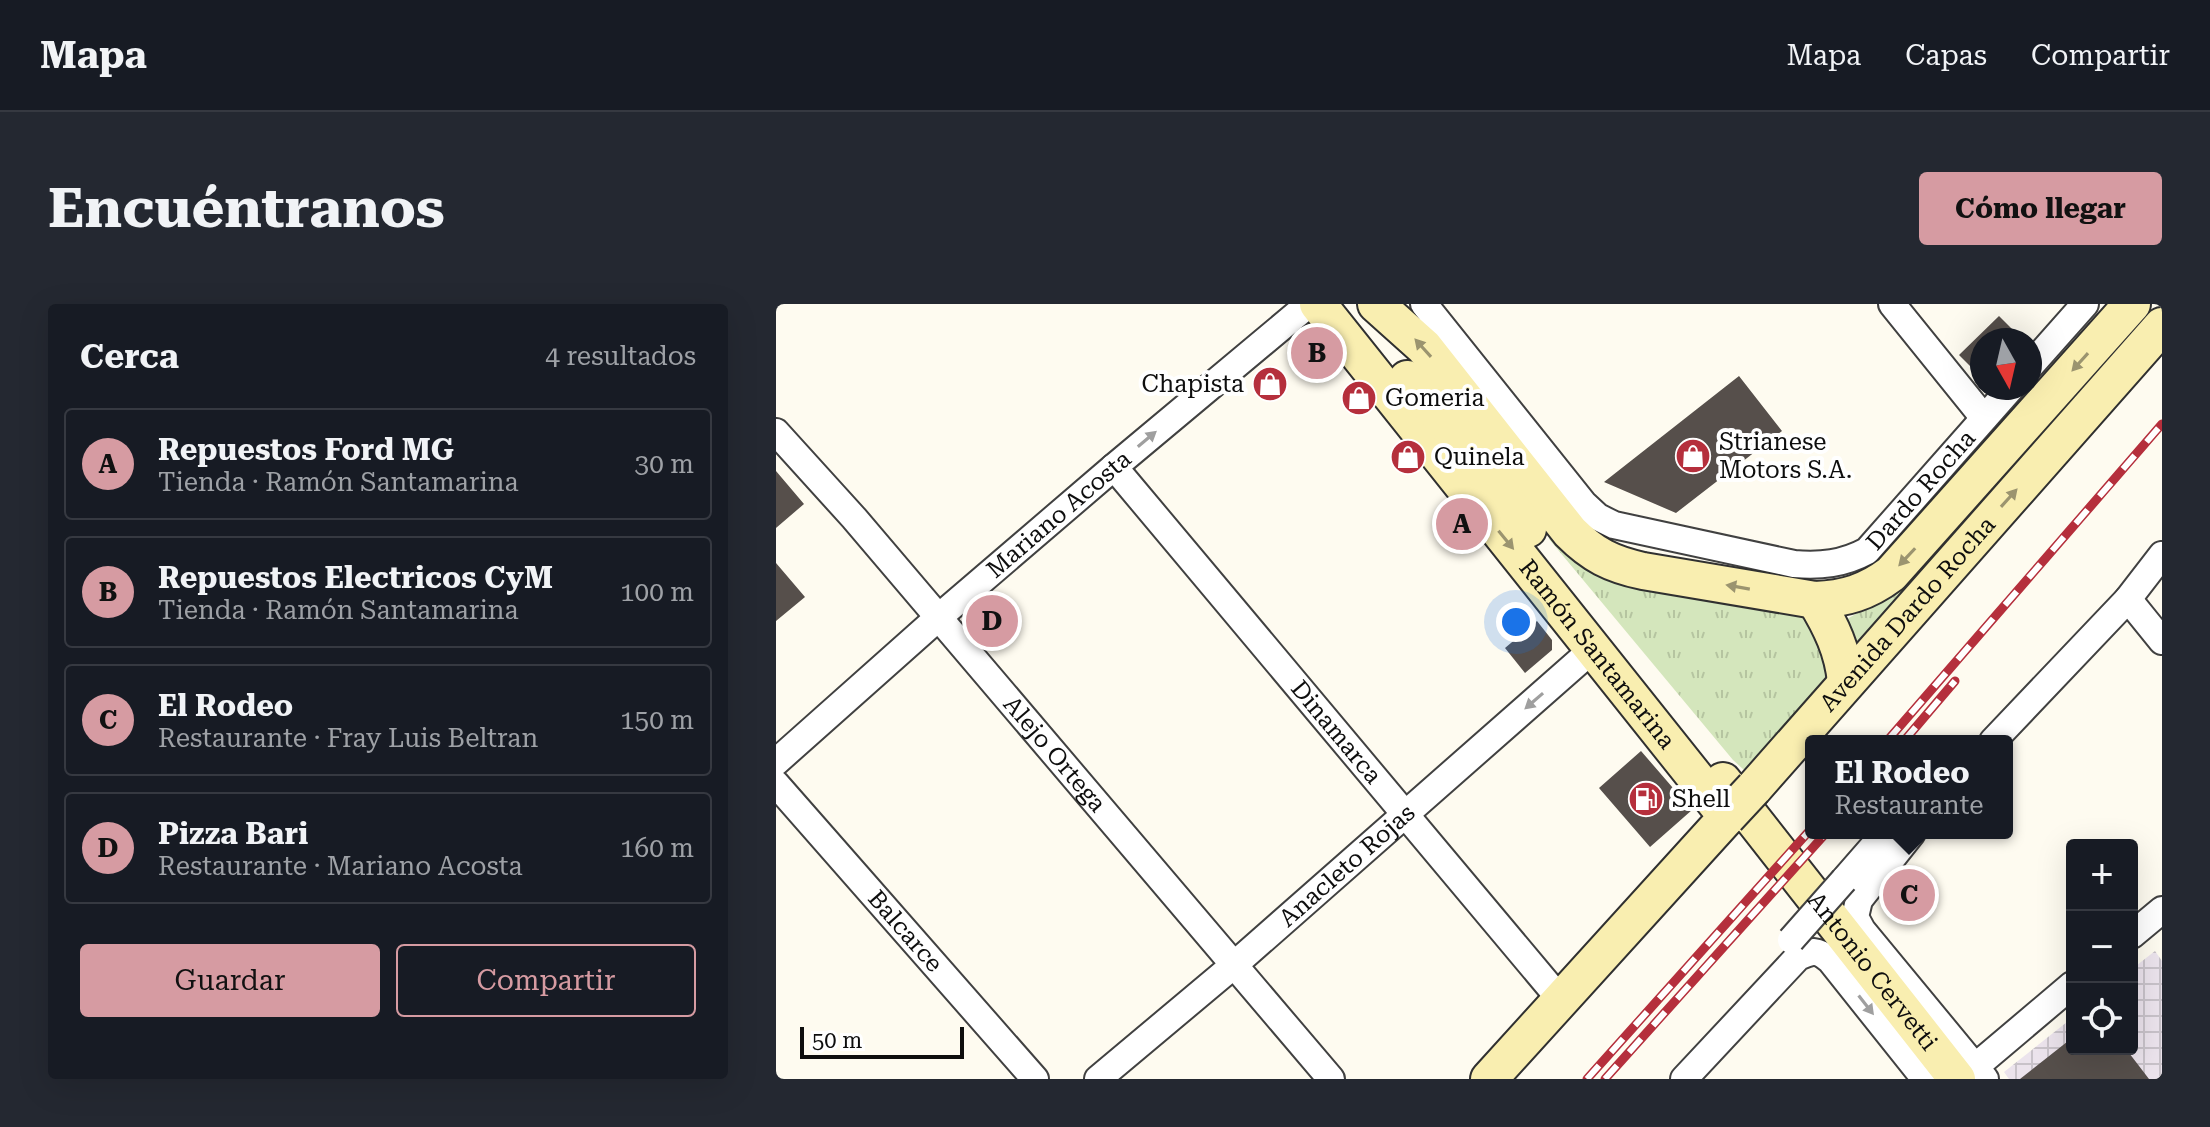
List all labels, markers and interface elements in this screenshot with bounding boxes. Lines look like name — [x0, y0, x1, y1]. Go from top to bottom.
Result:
text: Mapa — [40, 33, 147, 77]
text: Mapa — [1786, 39, 1861, 72]
text: Capas — [1905, 39, 1987, 72]
text: Compartir — [2031, 39, 2170, 72]
button: Cómo llegar — [1919, 172, 2162, 245]
text: Encuéntranos — [48, 175, 445, 241]
pin: B — [1291, 323, 1343, 383]
north arrow — [1970, 328, 2042, 400]
text: Cerca — [80, 336, 179, 376]
one-way arrow — [1415, 338, 1433, 357]
text: 4 resultados — [545, 341, 696, 371]
one-way arrow — [2072, 352, 2089, 372]
shop icon: Chapista — [1251, 365, 1289, 403]
place label: Chapista — [1142, 370, 1244, 398]
shop icon: Gomeria — [1340, 379, 1378, 417]
place label: Gomeria — [1385, 384, 1484, 412]
street label: Dardo Rocha — [1861, 424, 1981, 556]
place label: Strianese Motors S.A. — [1719, 428, 1852, 484]
one-way arrow — [1137, 431, 1157, 448]
text: Repuestos Ford MG — [158, 432, 454, 467]
shop icon: Strianese Motors S.A. — [1674, 437, 1712, 475]
shop icon: Quinela — [1389, 438, 1427, 476]
place label: Quinela — [1434, 443, 1525, 471]
street label: Mariano Acosta — [981, 445, 1137, 584]
text: A — [99, 449, 117, 479]
text: 30 m — [635, 449, 694, 479]
text: Tienda · Ramón Santamarina — [158, 467, 519, 497]
one-way arrow — [1999, 488, 2017, 507]
pin: A — [1436, 494, 1488, 554]
street label: Avenida Dardo Rocha — [1814, 511, 2001, 717]
one-way arrow — [1497, 530, 1513, 550]
one-way arrow — [1898, 547, 1916, 566]
street label: Ramón Santamarina — [1513, 554, 1681, 755]
text: Repuestos Electricos CyM — [158, 560, 553, 595]
text: B — [99, 577, 117, 607]
text: 100 m — [620, 577, 694, 607]
one-way arrow — [1726, 580, 1751, 593]
pin: D — [966, 591, 1018, 651]
text: Tienda · Ramón Santamarina — [158, 595, 519, 625]
your location — [1496, 602, 1536, 642]
street label: Dinamarca — [1285, 675, 1387, 789]
text: El Rodeo — [158, 688, 293, 723]
street label: Alejo Ortega — [998, 691, 1112, 818]
one-way arrow — [1525, 692, 1545, 709]
text: C — [99, 705, 117, 735]
text: 150 m — [620, 705, 694, 735]
text: Restaurante · Fray Luis Beltran — [158, 723, 538, 753]
popup — [1805, 735, 2013, 839]
text: El Rodeo — [1834, 755, 1970, 790]
fuel station icon: Shell — [1627, 780, 1665, 818]
place label: Shell — [1672, 785, 1730, 813]
text: Restaurante — [1834, 790, 1984, 820]
street label: Anacleto Rojas — [1274, 798, 1420, 933]
text: Pizza Bari — [158, 816, 308, 851]
text: D — [98, 833, 118, 863]
text: 160 m — [620, 833, 694, 863]
map controls — [2066, 839, 2138, 1055]
button: + — [2066, 839, 2138, 911]
text: Restaurante · Mariano Acosta — [158, 851, 522, 881]
pin: C — [1883, 865, 1935, 925]
street label: Balcarce — [862, 885, 949, 978]
street label: Antonio Cervetti — [1801, 887, 1943, 1057]
button: − — [2066, 911, 2138, 983]
button: Guardar — [80, 944, 380, 1017]
button: Compartir — [396, 944, 696, 1017]
button: locate — [2066, 983, 2138, 1055]
one-way arrow — [1857, 995, 1874, 1015]
scale bar — [800, 1023, 964, 1059]
text: 50 m — [812, 1028, 862, 1053]

